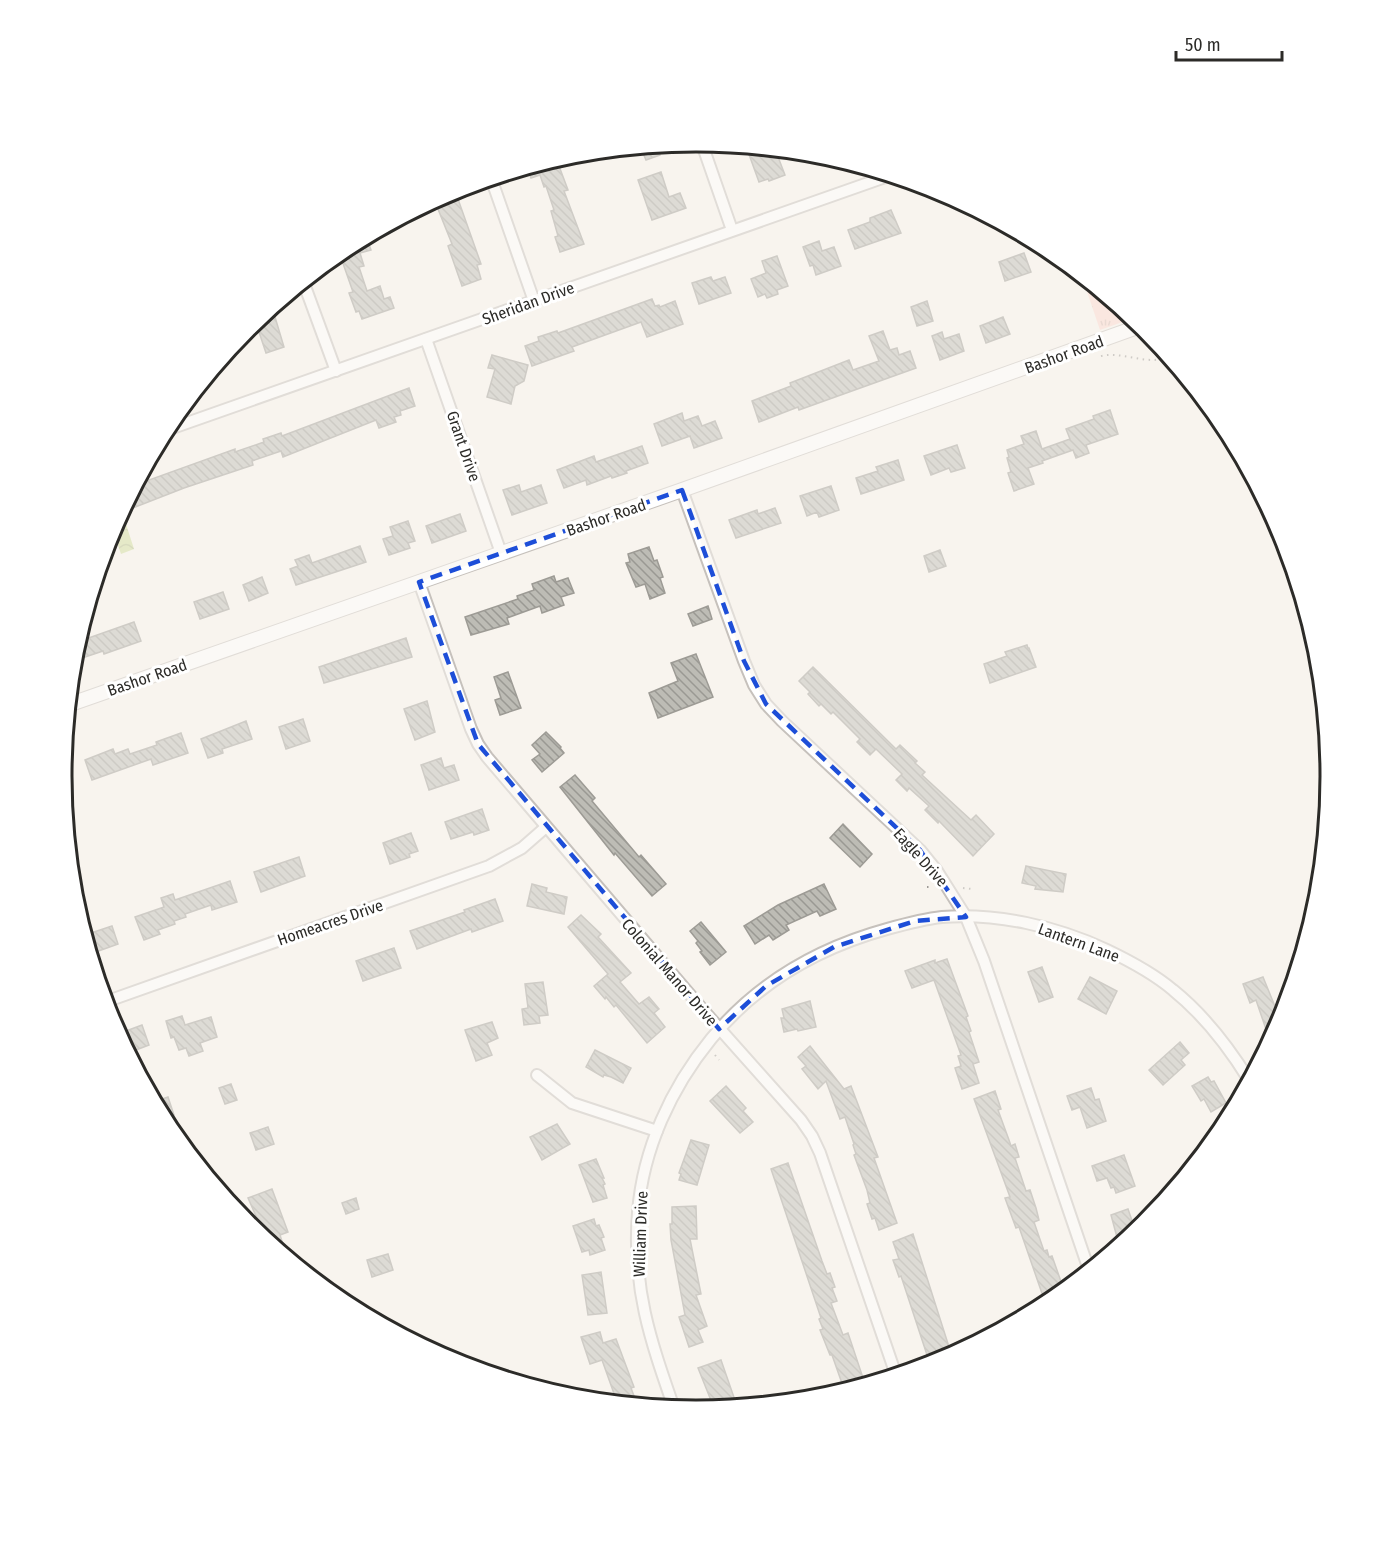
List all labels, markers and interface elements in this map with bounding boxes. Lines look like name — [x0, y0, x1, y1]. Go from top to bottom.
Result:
scale bar — [1176, 24, 1282, 62]
text: 50 m — [1185, 34, 1221, 56]
street label: Sheridan Drive — [480, 278, 577, 329]
street label: Bashor Road — [1022, 331, 1106, 378]
street label: Grant Drive — [443, 408, 484, 484]
street label: Bashor Road — [564, 495, 648, 540]
street label: Bashor Road — [105, 655, 189, 700]
street label: Eagle Drive — [889, 824, 952, 891]
street label: Homeacres Drive — [275, 895, 386, 949]
street label: Colonial Manor Drive — [618, 915, 722, 1030]
street label: Lantern Lane — [1036, 919, 1122, 966]
street label: William Drive — [629, 1190, 652, 1277]

